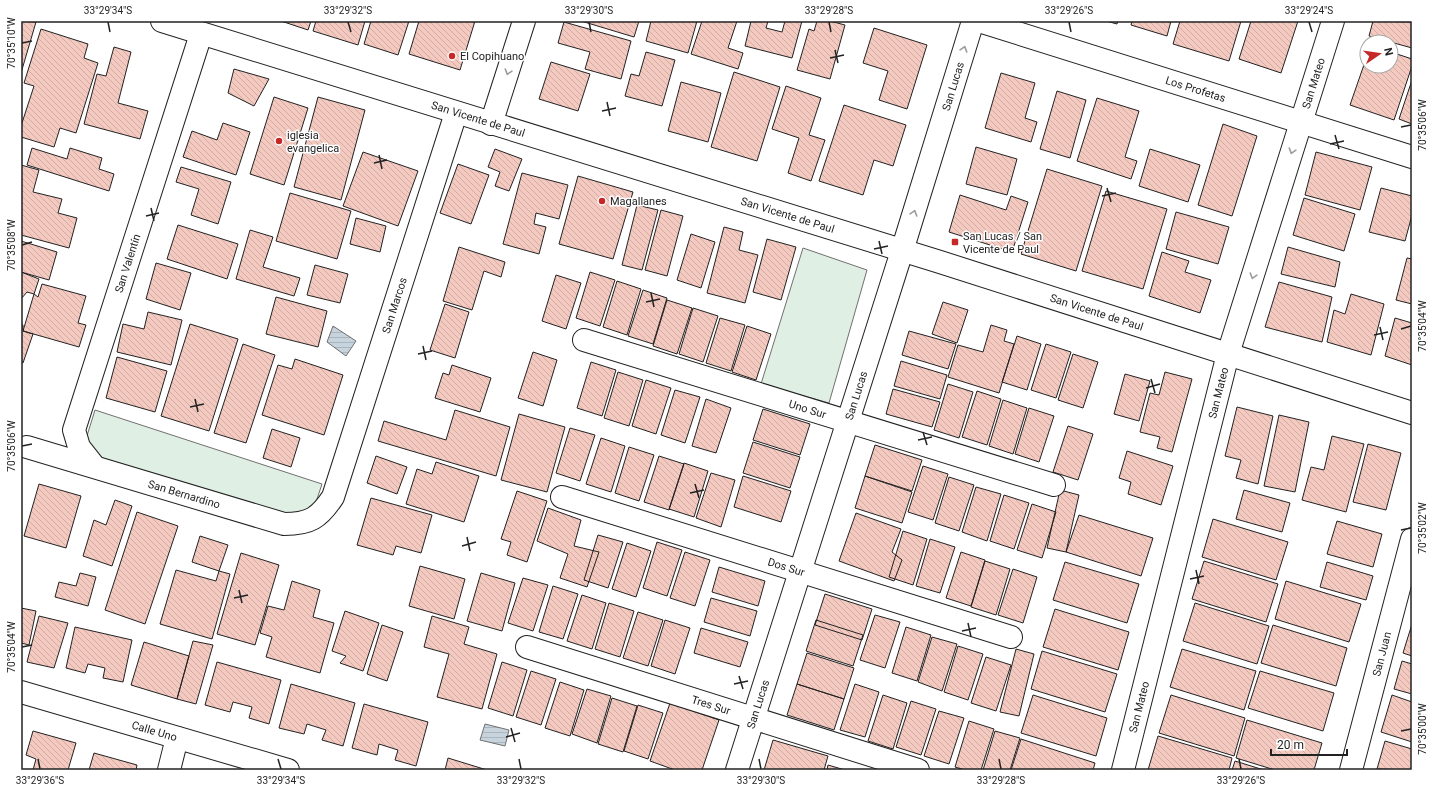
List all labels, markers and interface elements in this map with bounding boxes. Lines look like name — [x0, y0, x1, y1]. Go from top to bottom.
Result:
text: 33°29'34"S — [84, 5, 132, 16]
text: 33°29'32"S — [324, 5, 372, 16]
text: 33°29'30"S — [565, 5, 613, 16]
text: 33°29'28"S — [805, 5, 853, 16]
text: 33°29'26"S — [1045, 5, 1093, 16]
text: 33°29'24"S — [1285, 5, 1333, 16]
text: 70°35'10"W — [6, 17, 17, 69]
north arrow — [1359, 34, 1399, 74]
one-way arrow — [959, 46, 968, 53]
text: N — [1381, 47, 1396, 57]
place label: El Copihuano — [460, 50, 524, 63]
marker: El Copihuano — [447, 51, 457, 61]
street label: San Mateo — [1299, 56, 1328, 110]
street label: San Lucas — [939, 60, 967, 112]
one-way arrow — [504, 68, 513, 75]
street label: Los Profetas — [1164, 73, 1228, 105]
street label: San Vicente de Paul — [430, 98, 527, 140]
text: 70°35'06"W — [1417, 99, 1428, 151]
place label: iglesia evangelica — [287, 129, 339, 155]
marker: iglesia evangelica — [274, 136, 284, 146]
one-way arrow — [1288, 148, 1297, 155]
street label: San Vicente de Paul — [739, 194, 836, 235]
place label: Magallanes — [610, 195, 667, 208]
marker: Magallanes — [597, 196, 607, 206]
one-way arrow — [909, 210, 918, 217]
text: 70°35'08"W — [6, 219, 17, 271]
place label: San Lucas / San Vicente de Paul — [963, 230, 1042, 256]
street label: San Valentín — [112, 232, 143, 294]
marker: San Lucas / San Vicente de Paul — [950, 237, 960, 247]
one-way arrow — [1249, 272, 1258, 279]
street label: San Marcos — [379, 275, 410, 335]
street label: San Vicente de Paul — [1048, 291, 1145, 333]
text: 70°35'04"W — [1417, 300, 1428, 352]
street label: San Mateo — [1205, 366, 1231, 420]
street label: San Lucas — [842, 369, 870, 422]
street label: Uno Sur — [787, 397, 828, 421]
text: 70°35'06"W — [6, 420, 17, 472]
street label: San Bernardino — [146, 477, 222, 511]
text: 70°35'02"W — [1417, 502, 1428, 554]
street label: Dos Sur — [766, 555, 807, 579]
text: 70°35'04"W — [6, 621, 17, 673]
street label: San Juan — [1370, 630, 1394, 678]
street label: San Lucas — [744, 678, 772, 730]
street label: San Mateo — [1126, 680, 1152, 734]
street label: Tres Sur — [690, 693, 733, 717]
text: 70°35'00"W — [1417, 703, 1428, 755]
street label: Calle Uno — [130, 718, 179, 744]
scale bar — [1271, 731, 1347, 757]
text: 20 m — [1277, 738, 1304, 752]
text: 33°29'36"S — [16, 775, 64, 786]
text: 33°29'34"S — [257, 775, 305, 786]
text: 33°29'32"S — [497, 775, 545, 786]
text: 33°29'30"S — [737, 775, 785, 786]
text: 33°29'28"S — [977, 775, 1025, 786]
text: 33°29'26"S — [1217, 775, 1265, 786]

